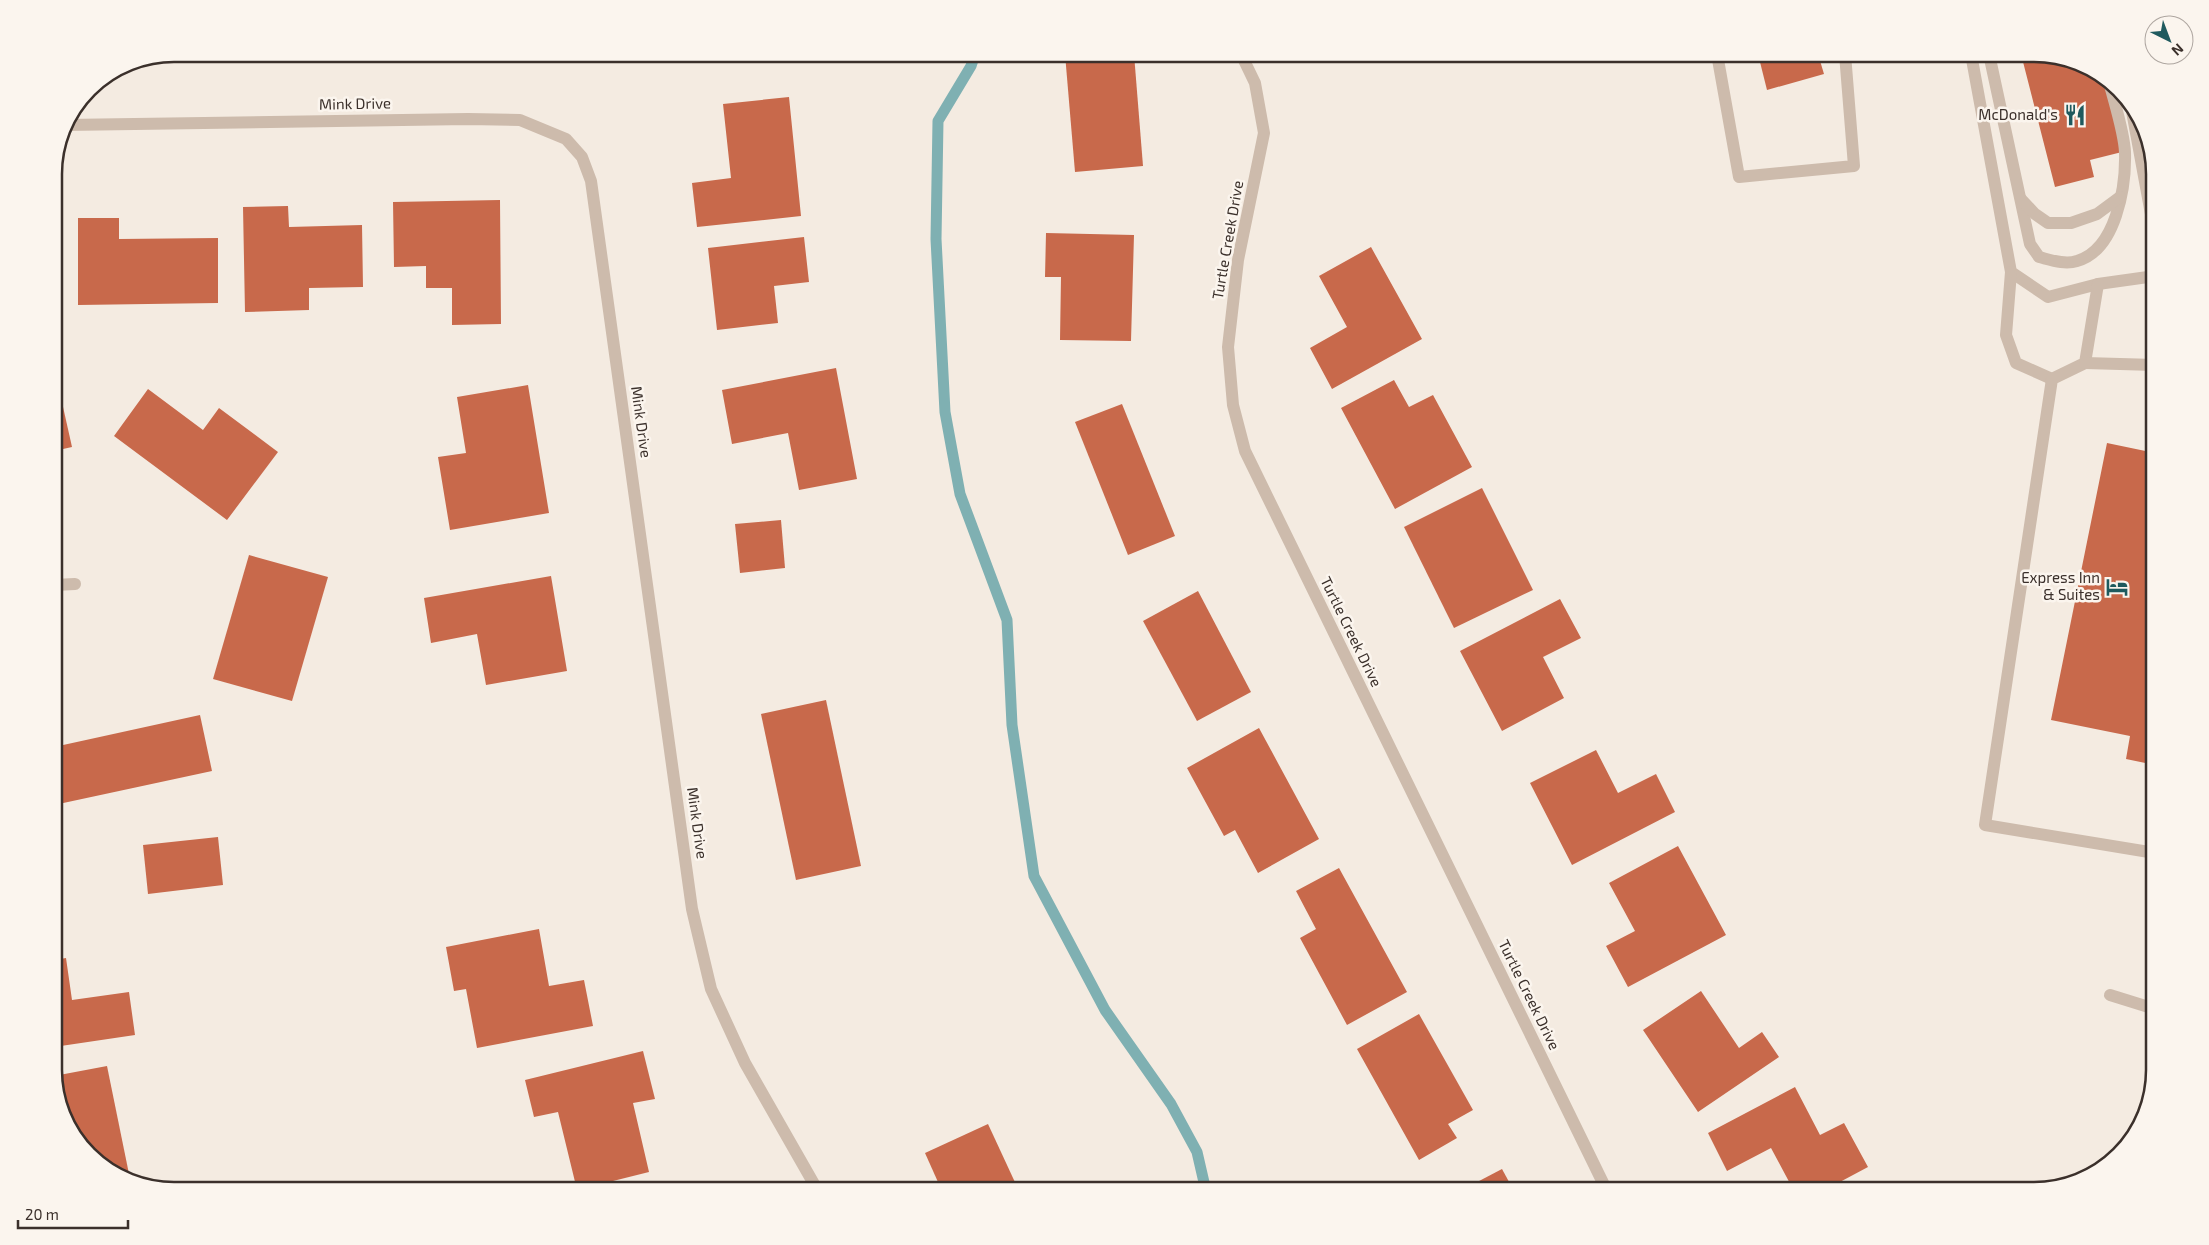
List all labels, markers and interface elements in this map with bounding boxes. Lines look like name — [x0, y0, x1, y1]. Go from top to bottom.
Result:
north arrow — [2144, 15, 2194, 65]
text: N — [2169, 40, 2187, 60]
street label: Mink Drive — [319, 93, 391, 113]
restaurant icon: McDonald's — [2062, 102, 2088, 128]
place label: McDonald's — [1978, 105, 2058, 123]
street label: Turtle Creek Drive — [1208, 179, 1246, 301]
street label: Mink Drive — [628, 385, 656, 459]
place label: Express Inn & Suites — [2021, 568, 2100, 603]
street label: Turtle Creek Drive — [1317, 573, 1386, 690]
hotel icon: Express Inn & Suites — [2104, 574, 2130, 600]
street label: Mink Drive — [684, 786, 712, 860]
street label: Turtle Creek Drive — [1495, 936, 1564, 1053]
scale bar — [18, 1198, 128, 1230]
text: 20 m — [25, 1205, 59, 1223]

